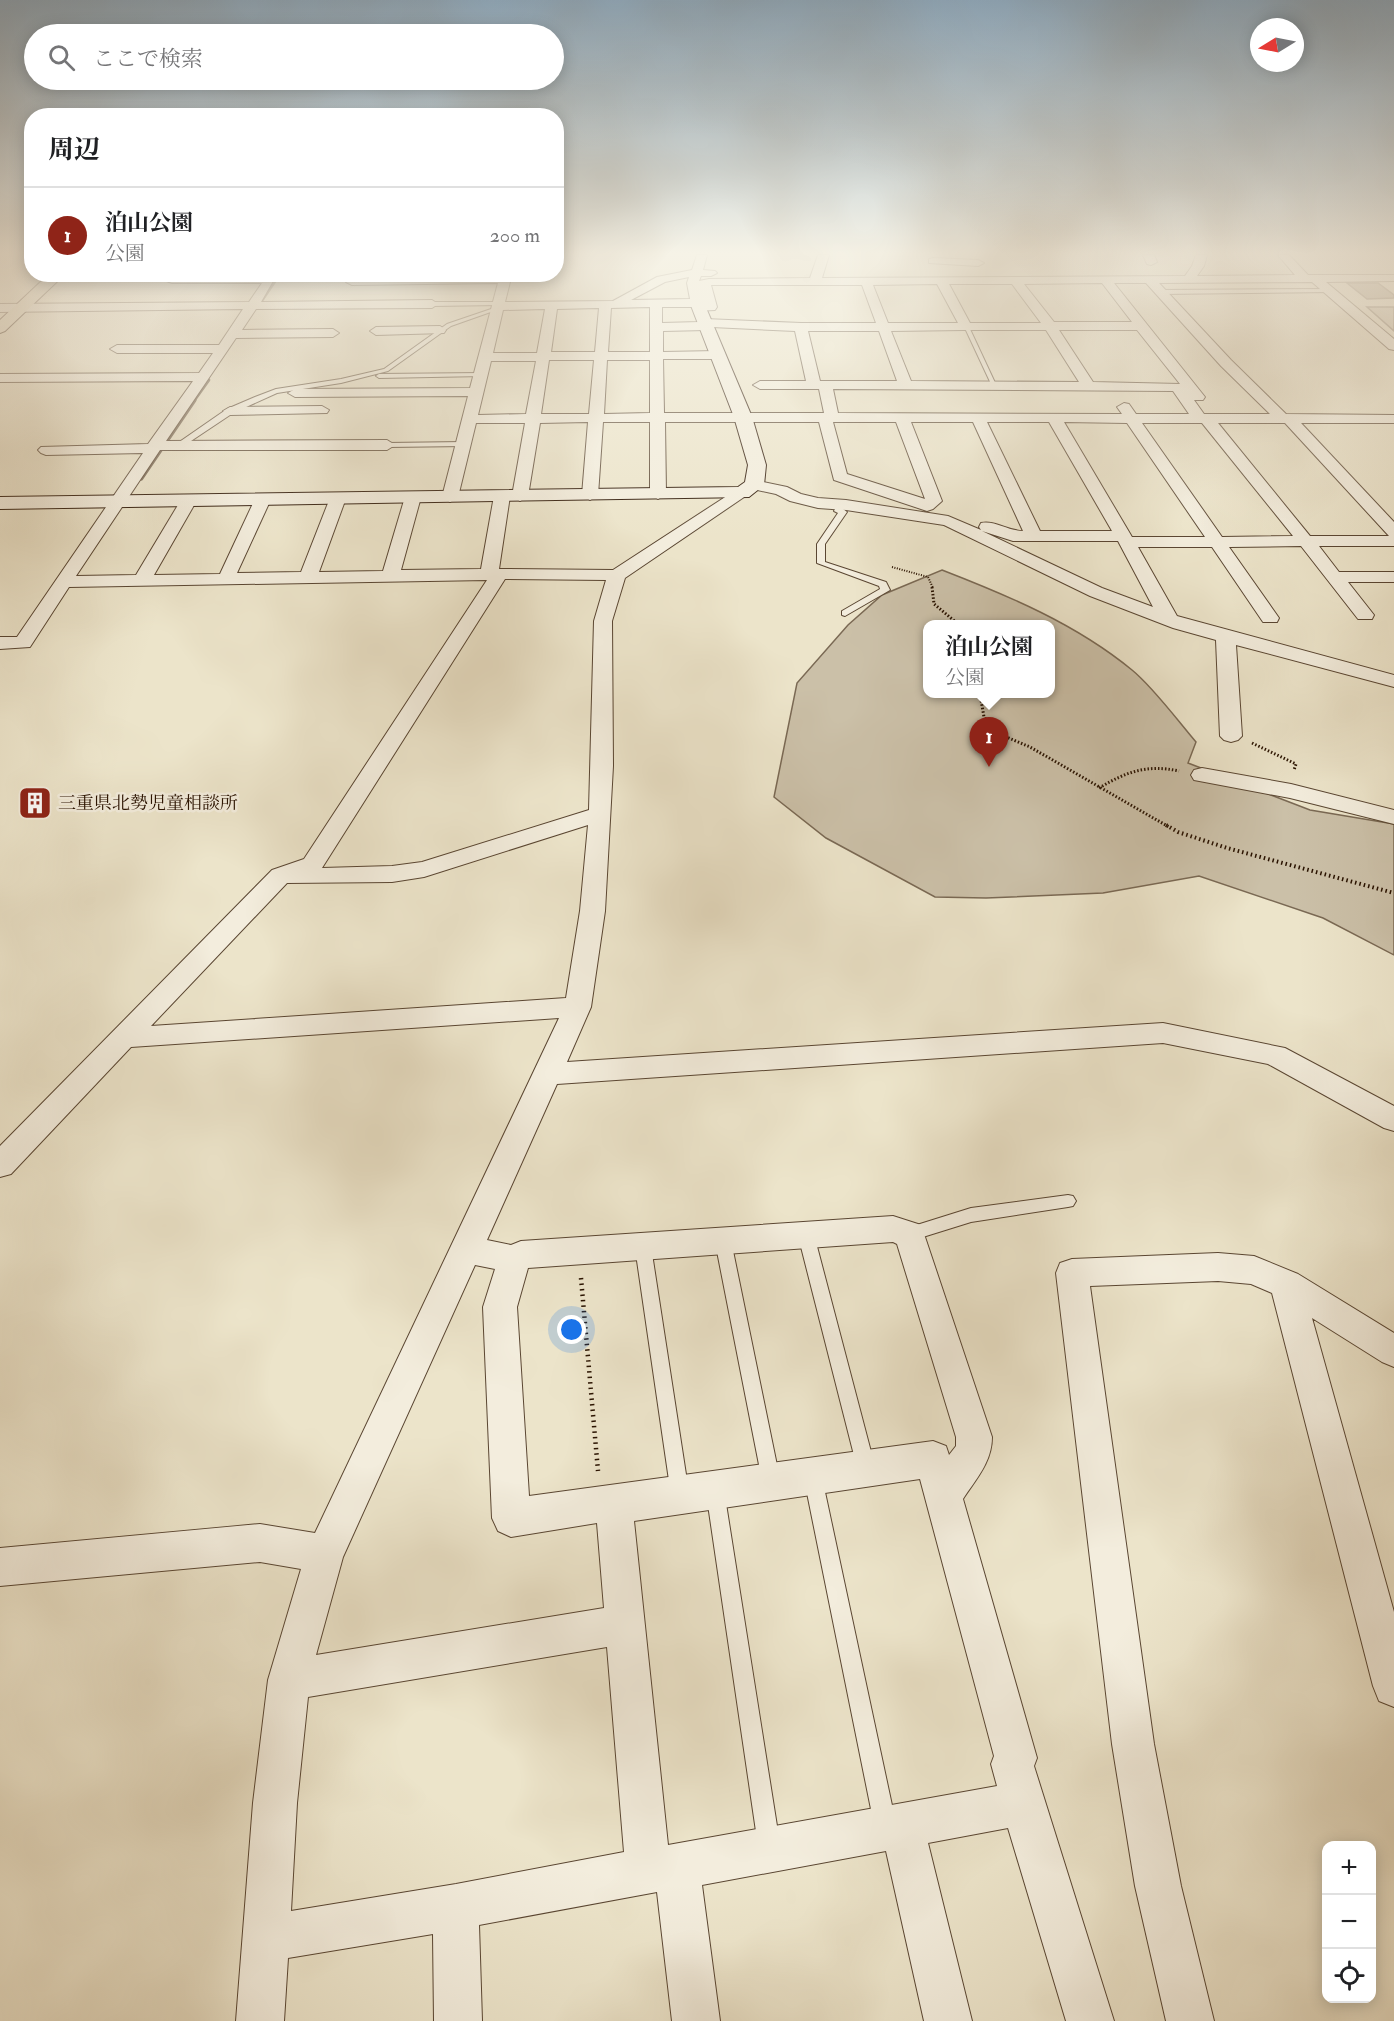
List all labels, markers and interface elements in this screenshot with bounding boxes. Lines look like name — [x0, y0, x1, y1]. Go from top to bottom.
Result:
north arrow — [1250, 18, 1304, 72]
search box — [24, 24, 564, 90]
icon: search — [45, 41, 78, 74]
text: ここで検索 — [93, 45, 203, 73]
text: 周辺 — [48, 134, 100, 166]
text: 泊山公園 — [105, 209, 193, 237]
text: 1 — [64, 223, 71, 248]
text: 200 m — [490, 223, 540, 248]
text: 公園 — [105, 241, 145, 266]
popup — [923, 620, 1055, 698]
text: 泊山公園 — [945, 633, 1033, 661]
text: 公園 — [945, 665, 985, 690]
pin: 1 — [970, 718, 1008, 767]
building icon: 三重県北勢児童相談所 — [17, 785, 53, 821]
place label: 三重県北勢児童相談所 — [58, 792, 238, 815]
your location — [557, 1315, 586, 1344]
map controls — [1322, 1841, 1376, 2003]
button: + — [1322, 1841, 1376, 1895]
button: − — [1322, 1895, 1376, 1949]
button: locate — [1322, 1949, 1376, 2003]

